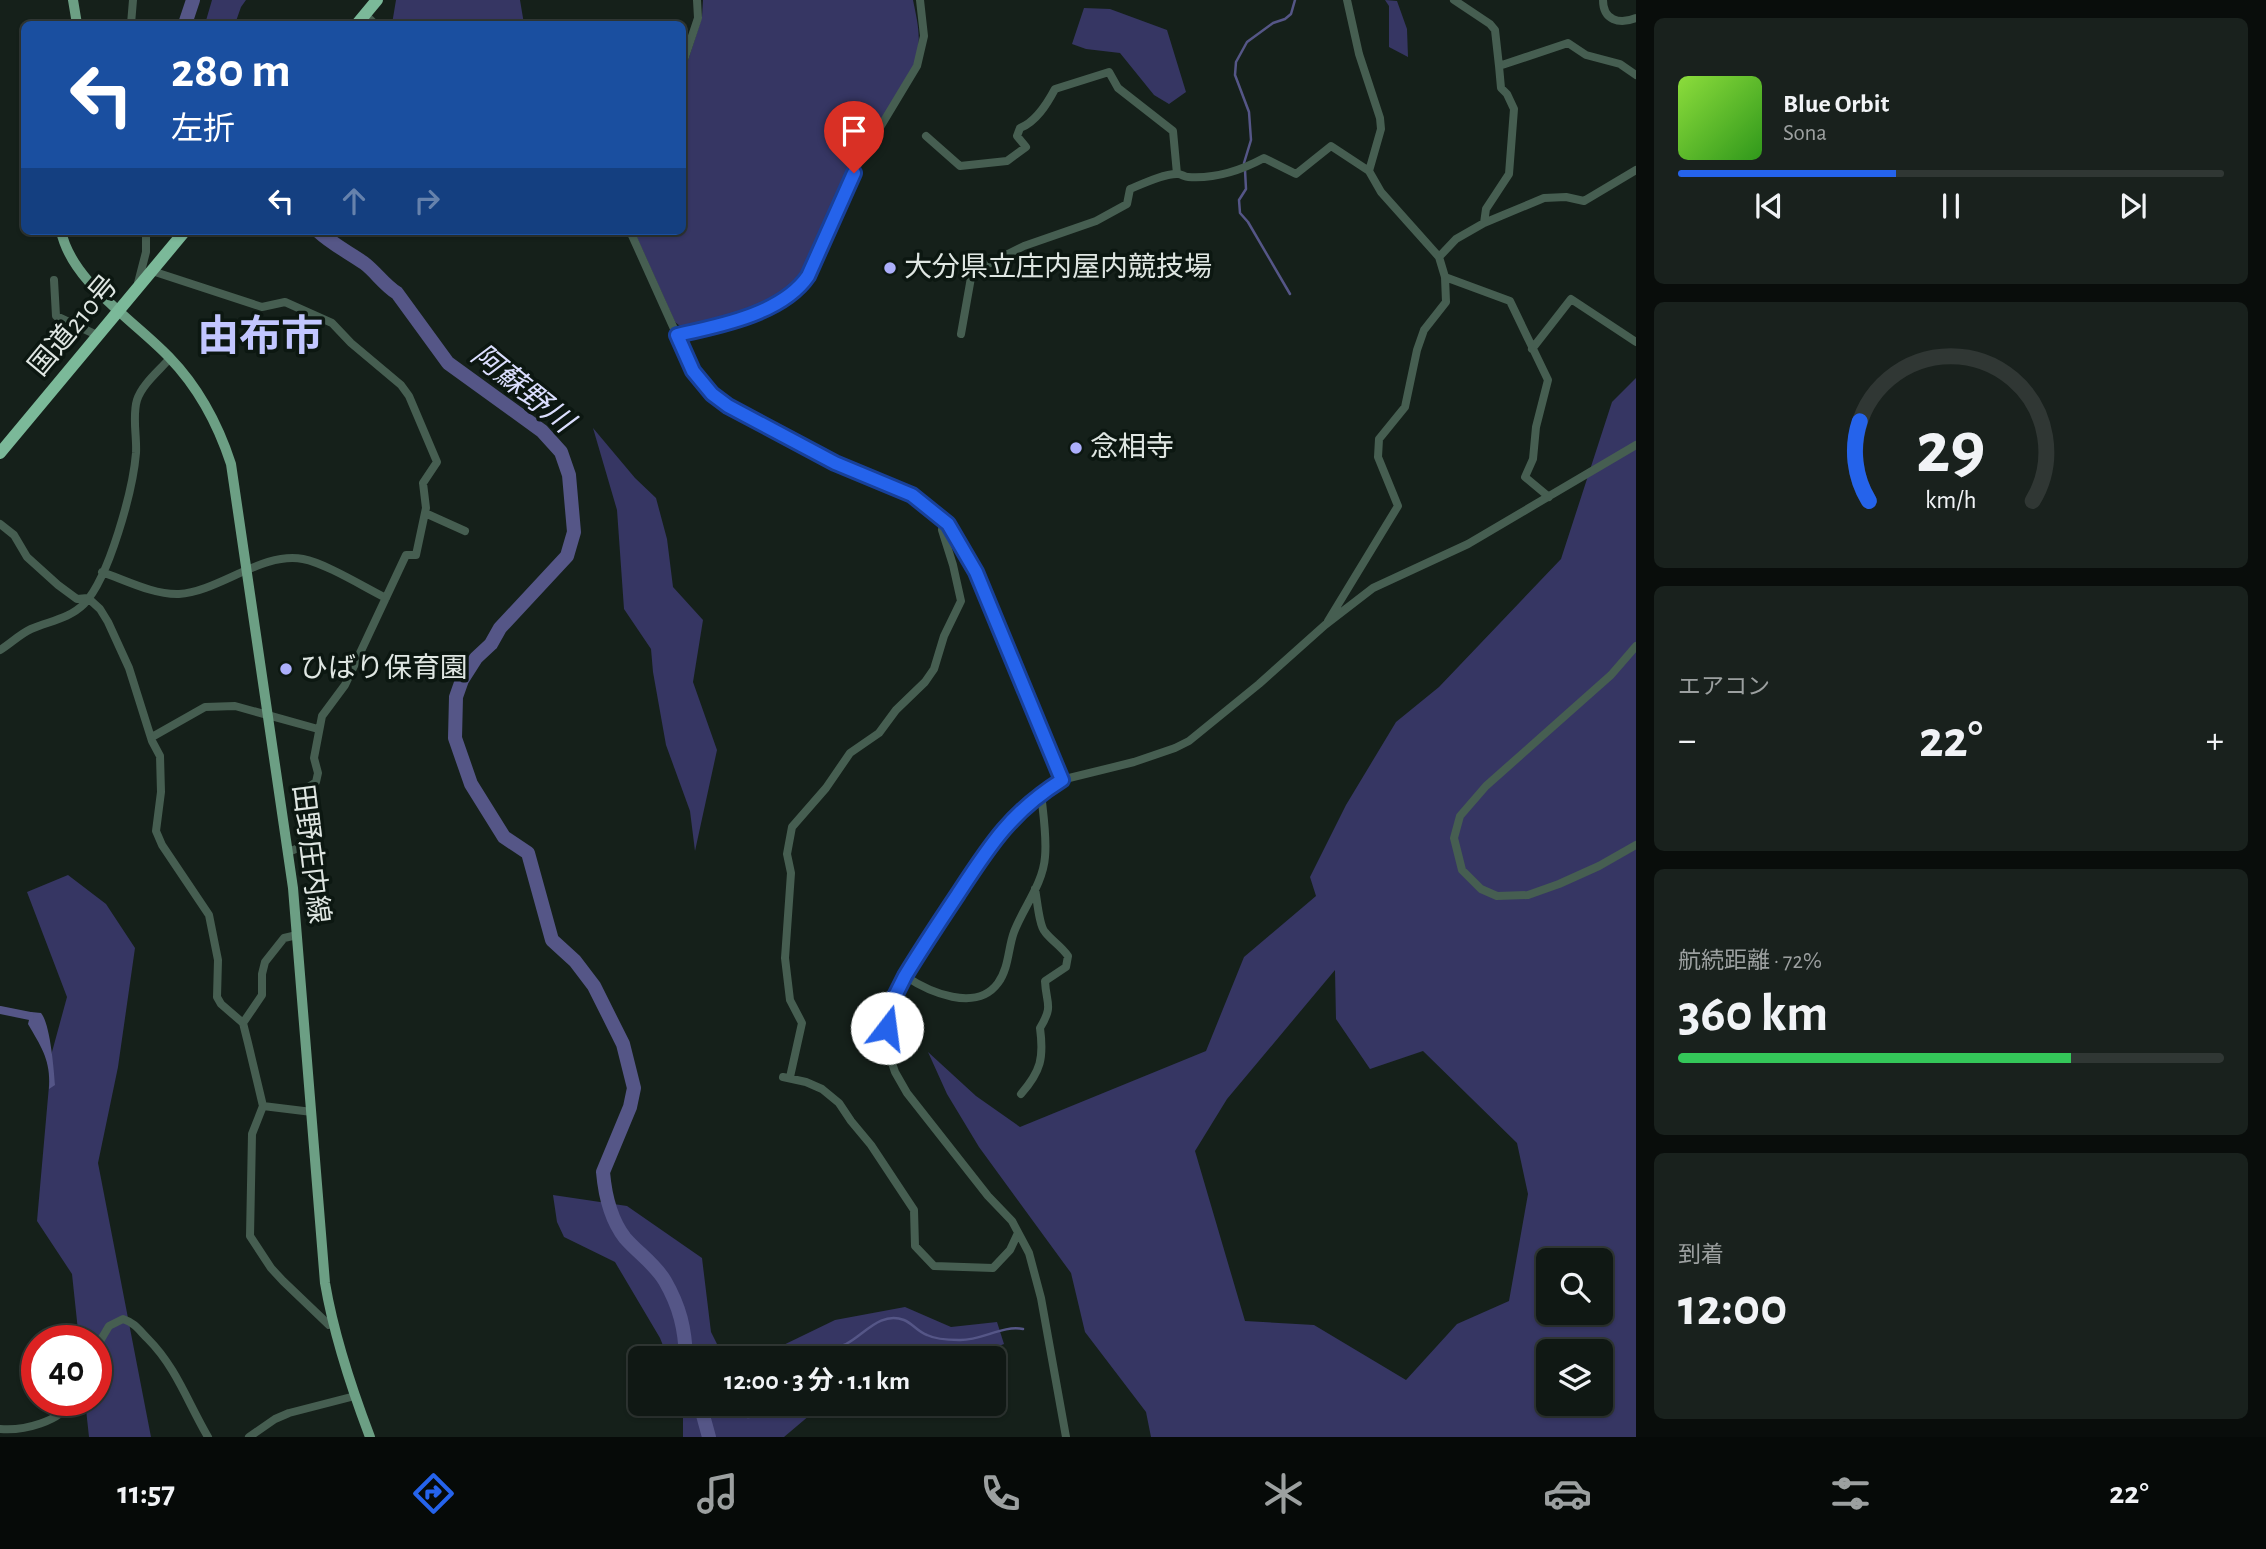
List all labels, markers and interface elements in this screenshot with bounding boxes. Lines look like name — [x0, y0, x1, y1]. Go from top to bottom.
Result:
text: 280 m — [171, 47, 291, 96]
icon: left — [56, 49, 147, 140]
text: Blue Orbit — [1783, 91, 1889, 117]
pin — [824, 101, 884, 173]
icon: arrive — [835, 112, 873, 150]
text: 左折 — [171, 113, 235, 145]
text: Sona — [1783, 122, 1827, 145]
icon: left — [262, 182, 300, 220]
icon: ahead — [335, 182, 373, 220]
icon: right — [408, 182, 446, 220]
icon: previous — [1750, 187, 1788, 225]
icon: pause — [1932, 187, 1970, 225]
icon: next — [2114, 187, 2152, 225]
place label: 大分県立庄内屋内競技場 — [904, 252, 1212, 282]
marker: 大分県立庄内屋内競技場 — [882, 260, 898, 276]
street label: 国道210号 — [23, 269, 124, 381]
district label: 由布市 — [197, 314, 323, 358]
water label: 阿蘇野川 — [466, 338, 582, 440]
text: 29 — [1916, 413, 1986, 486]
place label: 念相寺 — [1090, 432, 1174, 462]
marker: 念相寺 — [1068, 440, 1084, 456]
text: km/h — [1925, 487, 1977, 512]
place label: ひばり保育園 — [300, 653, 468, 683]
marker: ひばり保育園 — [278, 661, 294, 677]
text: エアコン — [1678, 676, 1770, 699]
text: 22° — [1919, 714, 1983, 766]
text: − — [1678, 722, 1696, 760]
text: + — [2206, 722, 2224, 760]
street label: 田野庄内線 — [288, 783, 334, 925]
text: 航続距離 · 72% — [1678, 950, 1822, 973]
text: 360 km — [1678, 988, 1828, 1040]
position arrow — [850, 991, 924, 1065]
text: 到着 — [1678, 1244, 1724, 1267]
map controls — [1536, 1248, 1613, 1416]
button: search — [1536, 1248, 1613, 1325]
text: 12:00 — [1678, 1282, 1787, 1334]
speed limit sign: 40 — [21, 1325, 112, 1416]
button: layers — [1536, 1339, 1613, 1416]
text: 12:00 · 3 分 · 1.1 km — [724, 1368, 910, 1394]
icon: directions — [409, 1469, 458, 1518]
icon: music — [693, 1469, 742, 1518]
icon: phone — [976, 1469, 1025, 1518]
icon: climate — [1259, 1469, 1308, 1518]
icon: car — [1543, 1469, 1592, 1518]
icon: filters — [1826, 1469, 1875, 1518]
text: 11:57 — [117, 1477, 175, 1509]
text: 22° — [2109, 1477, 2149, 1509]

